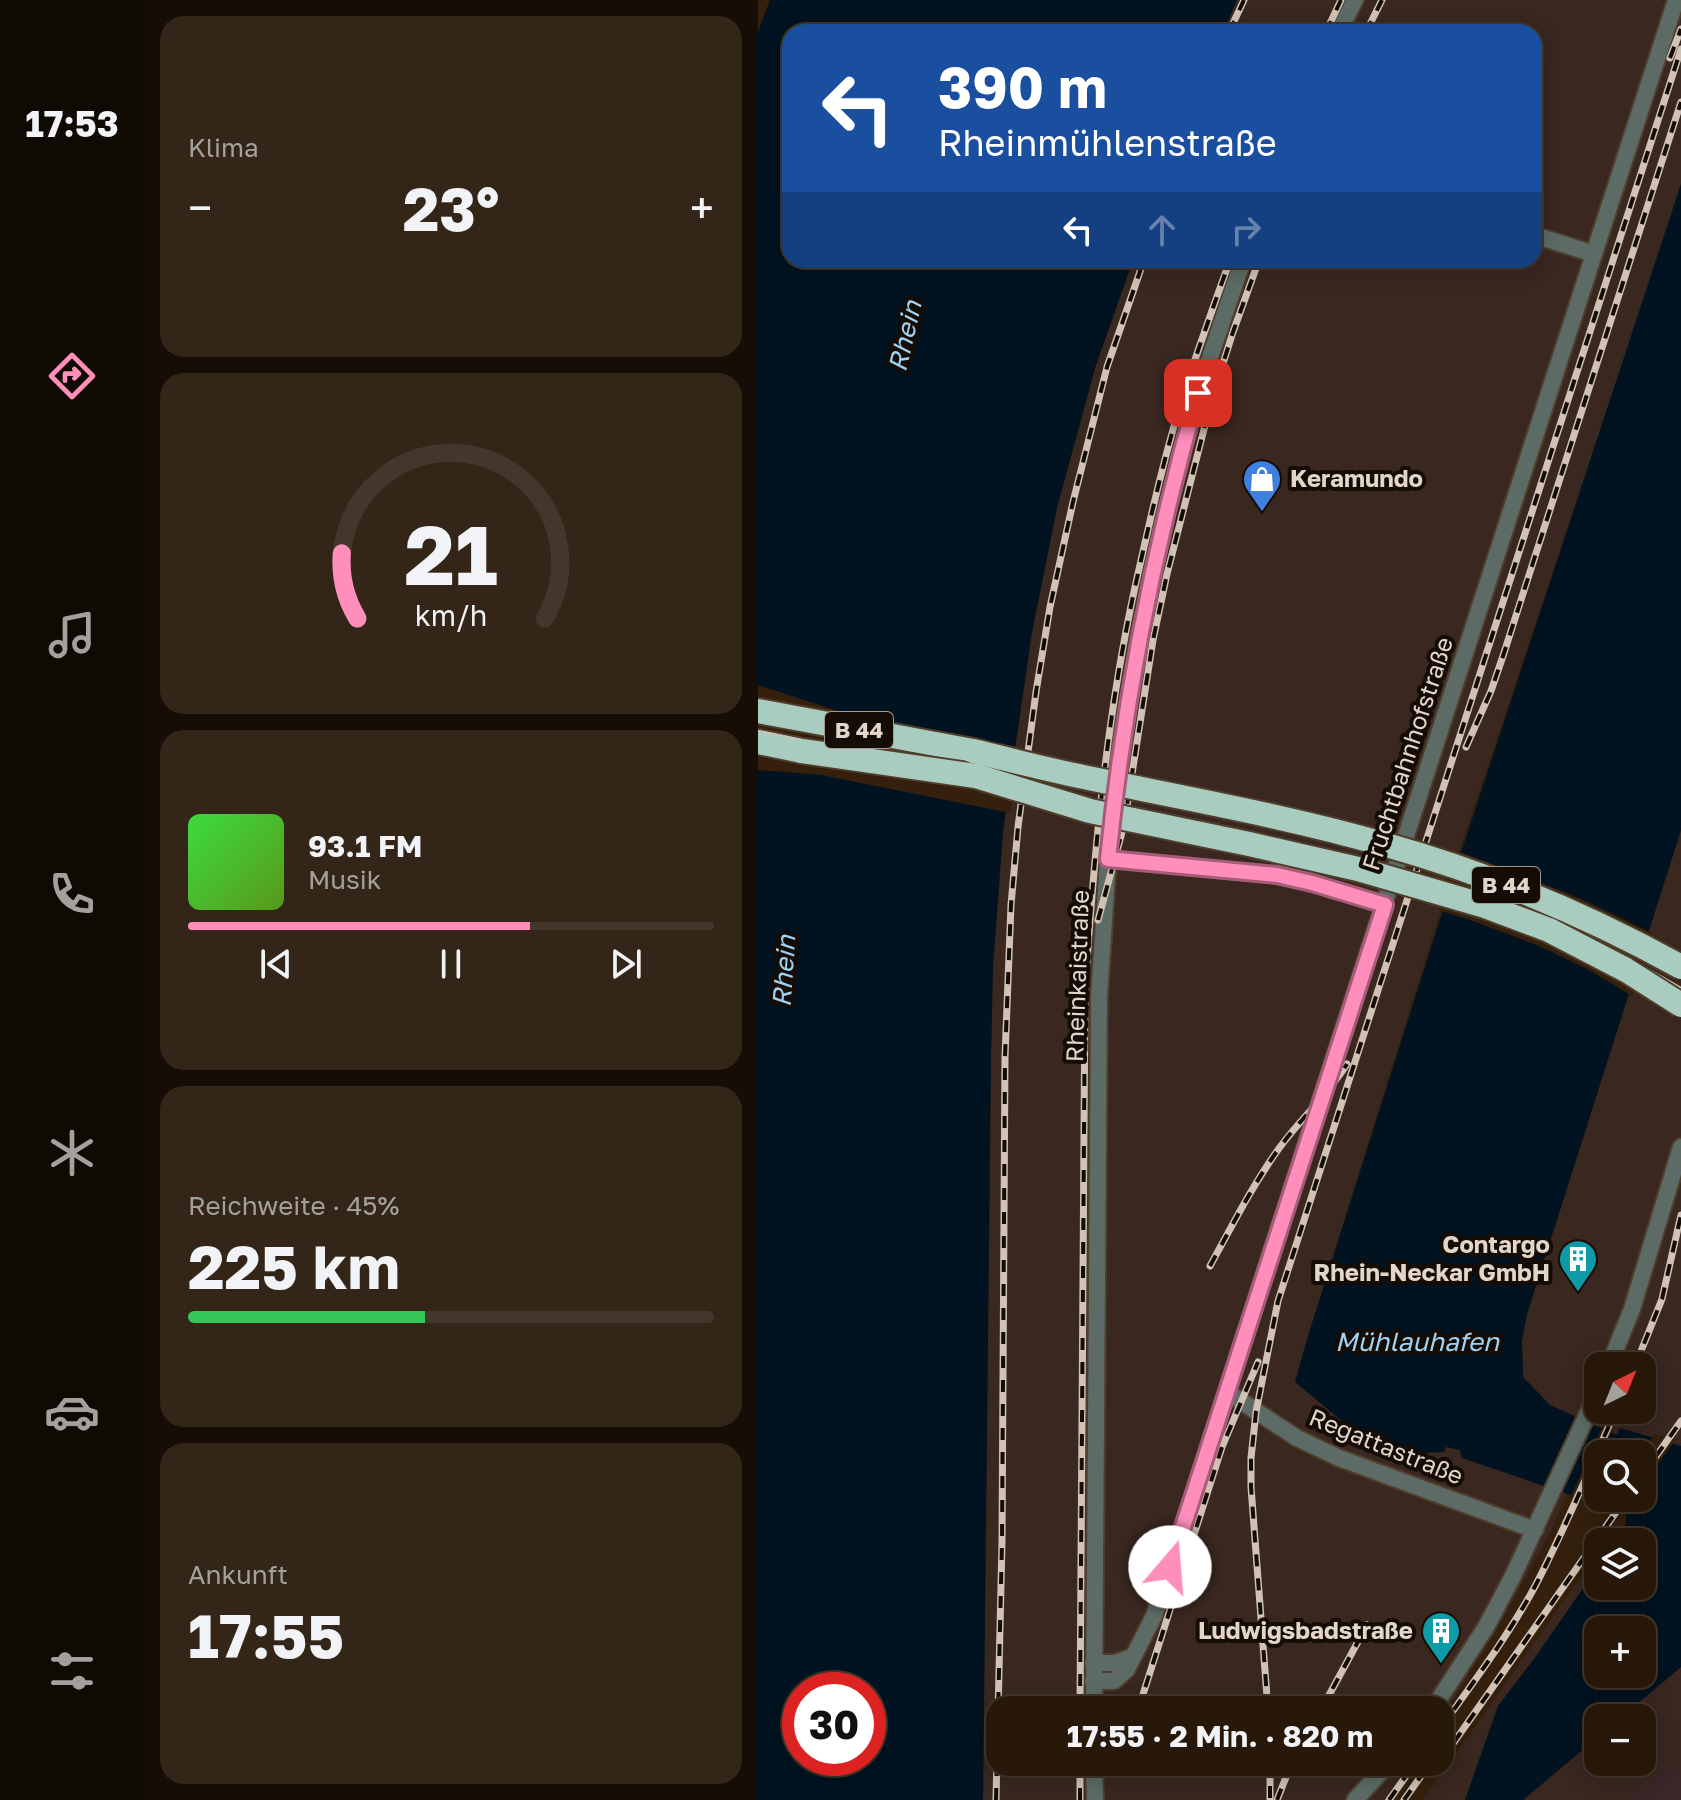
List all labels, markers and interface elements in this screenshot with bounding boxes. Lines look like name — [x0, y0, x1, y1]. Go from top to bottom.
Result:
text: 390 m — [938, 53, 1107, 120]
icon: left — [806, 56, 910, 160]
text: 17:53 — [25, 102, 119, 145]
text: Rheinmühlenstraße — [938, 121, 1277, 164]
text: Klima — [188, 132, 259, 163]
text: 23° — [403, 172, 499, 244]
text: − — [188, 181, 212, 234]
text: + — [690, 181, 714, 234]
icon: left — [1056, 208, 1100, 252]
icon: ahead — [1140, 208, 1184, 252]
icon: right — [1224, 208, 1268, 252]
water label: Rhein — [881, 296, 928, 374]
icon: directions — [44, 348, 100, 404]
pin — [1164, 359, 1232, 427]
icon: arrive — [1176, 371, 1220, 415]
shop icon: Keramundo — [1241, 458, 1283, 513]
place label: Keramundo — [1290, 463, 1423, 492]
text: 21 — [404, 503, 498, 603]
text: km/h — [415, 598, 487, 632]
icon: music — [44, 607, 100, 663]
street label: Fruchtbahnhofstraße — [1355, 633, 1458, 874]
road number: B 44 — [825, 712, 893, 748]
text: 93.1 FM — [308, 828, 422, 864]
text: Musik — [308, 864, 382, 895]
icon: phone — [44, 866, 100, 922]
road number: B 44 — [1472, 867, 1540, 903]
street label: Rheinkaistraße — [1059, 889, 1094, 1063]
water label: Rhein — [766, 933, 802, 1008]
icon: previous — [254, 942, 298, 986]
icon: pause — [429, 942, 473, 986]
icon: next — [604, 942, 648, 986]
icon: climate — [44, 1125, 100, 1181]
text: Reichweite · 45% — [188, 1190, 399, 1221]
place label: Contargo Rhein-Neckar GmbH — [1314, 1229, 1550, 1286]
text: 225 km — [188, 1230, 400, 1302]
building icon: Contargo Rhein-Neckar GmbH — [1557, 1238, 1599, 1293]
water label: Mühlauhafen — [1335, 1326, 1500, 1357]
north arrow — [1584, 1352, 1656, 1424]
map controls — [1584, 1352, 1656, 1776]
icon: car — [44, 1384, 100, 1440]
street label: Regattastraße — [1305, 1402, 1468, 1490]
button: search — [1584, 1440, 1656, 1512]
position arrow — [1128, 1525, 1212, 1609]
button: layers — [1584, 1528, 1656, 1600]
text: Ankunft — [188, 1559, 288, 1590]
text: 17:55 — [188, 1599, 344, 1671]
building icon: Ludwigsbadstraße — [1420, 1610, 1462, 1665]
place label: Ludwigsbadstraße — [1198, 1615, 1413, 1644]
button: + — [1584, 1616, 1656, 1688]
icon: filters — [44, 1643, 100, 1699]
speed limit sign: 30 — [782, 1672, 886, 1776]
button: − — [1584, 1704, 1656, 1776]
text: 17:55 · 2 Min. · 820 m — [1067, 1718, 1373, 1754]

